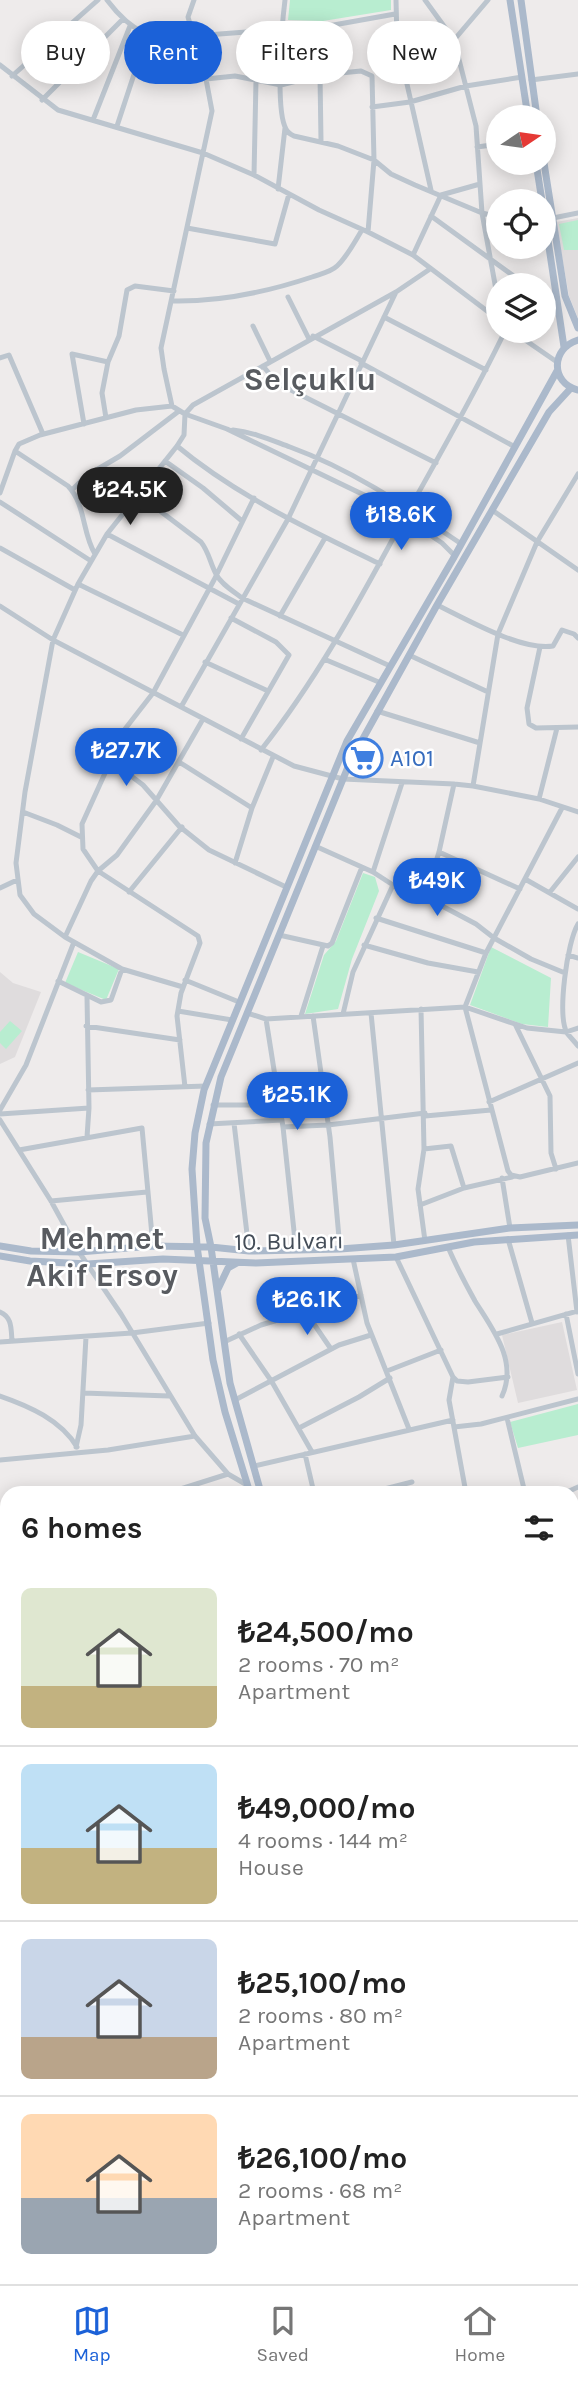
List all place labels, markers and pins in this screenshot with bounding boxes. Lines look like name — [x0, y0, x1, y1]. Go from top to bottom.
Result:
pin: ₺24.5K — [73, 468, 187, 527]
pin: ₺18.6K — [344, 492, 458, 552]
pin: ₺27.7K — [69, 728, 183, 788]
supermarket icon: A101 — [342, 737, 384, 779]
place label: A101 — [390, 744, 434, 772]
pin: ₺49K — [396, 858, 478, 918]
pin: ₺25.1K — [240, 1072, 354, 1132]
pin: ₺26.1K — [250, 1278, 364, 1337]

